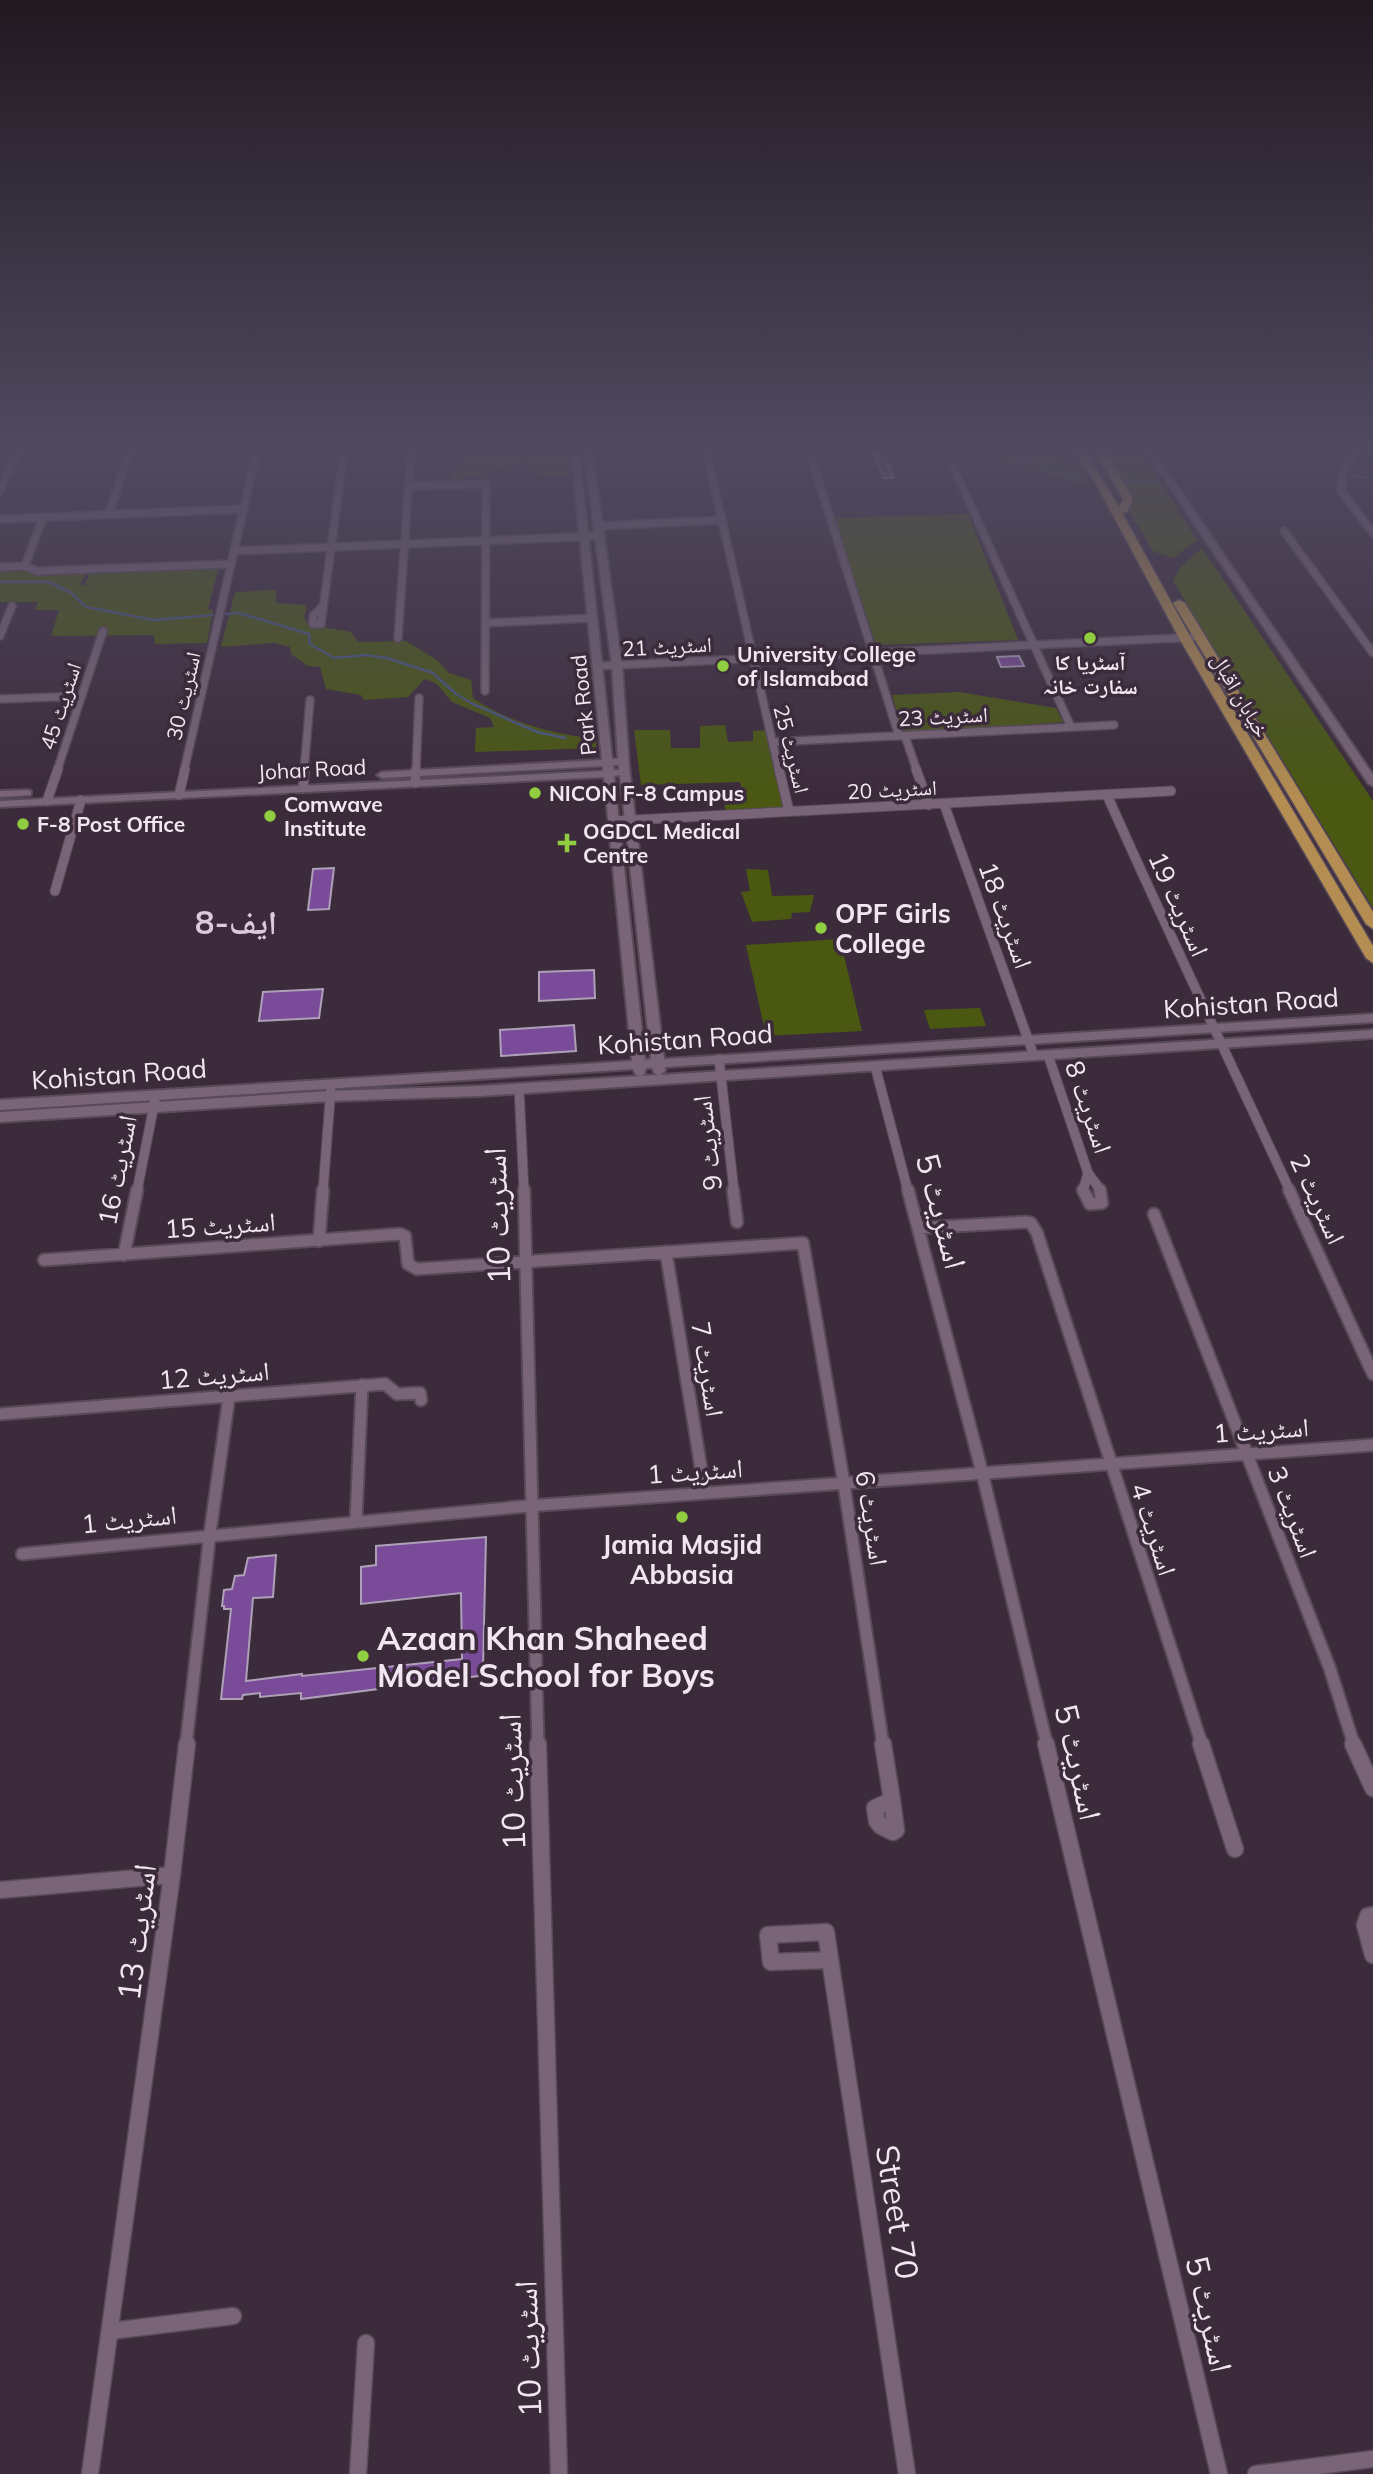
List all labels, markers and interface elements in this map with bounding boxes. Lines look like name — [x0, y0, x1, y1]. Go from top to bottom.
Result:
marker: آسٹریا کا سفارت خانہ — [1082, 630, 1098, 646]
street label: اسٹریٹ 21 — [621, 631, 713, 661]
place label: University College of Islamabad — [737, 641, 916, 691]
street label: خیابان اقبال — [1207, 648, 1275, 742]
street label: اسٹریٹ 30 — [160, 649, 206, 743]
place label: آسٹریا کا سفارت خانہ — [1042, 649, 1138, 699]
street label: Park Road — [565, 653, 601, 757]
marker: University College of Islamabad — [715, 658, 731, 674]
street label: اسٹریٹ 45 — [34, 659, 86, 753]
street label: اسٹریٹ 23 — [897, 701, 989, 731]
street label: اسٹریٹ 25 — [769, 702, 815, 796]
street label: Johar Road — [257, 753, 367, 785]
street label: اسٹریٹ 20 — [846, 774, 938, 804]
place label: NICON F-8 Campus — [549, 780, 744, 806]
marker: NICON F-8 Campus — [527, 785, 543, 801]
place label: Comwave Institute — [284, 791, 383, 841]
marker: Comwave Institute — [262, 808, 278, 824]
place label: F-8 Post Office — [37, 811, 185, 837]
marker: F-8 Post Office — [15, 816, 31, 832]
place label: OGDCL Medical Centre — [583, 818, 740, 868]
marker: OGDCL Medical Centre — [557, 833, 577, 853]
street label: اسٹریٹ 19 — [1141, 846, 1217, 962]
street label: اسٹریٹ 18 — [971, 857, 1041, 973]
place label: OPF Girls College — [835, 897, 951, 960]
district label: ایف-8 — [195, 901, 277, 942]
marker: OPF Girls College — [813, 920, 829, 936]
street label: Kohistan Road — [1162, 980, 1340, 1026]
street label: Kohistan Road — [596, 1016, 774, 1062]
street label: Kohistan Road — [30, 1051, 208, 1097]
street label: اسٹریٹ 8 — [1058, 1056, 1120, 1158]
street label: اسٹریٹ 9 — [685, 1093, 729, 1193]
street label: اسٹریٹ 16 — [90, 1112, 144, 1228]
street label: اسٹریٹ 10 — [474, 1147, 518, 1285]
street label: اسٹریٹ 5 — [907, 1149, 977, 1273]
street label: اسٹریٹ 2 — [1283, 1149, 1353, 1249]
street label: اسٹریٹ 15 — [163, 1205, 277, 1245]
street label: اسٹریٹ 7 — [684, 1319, 732, 1419]
street label: اسٹریٹ 12 — [157, 1354, 271, 1396]
street label: اسٹریٹ 1 — [1212, 1410, 1310, 1450]
street label: اسٹریٹ 1 — [646, 1451, 744, 1491]
street label: اسٹریٹ 3 — [1260, 1461, 1326, 1563]
street label: اسٹریٹ 6 — [848, 1468, 896, 1568]
street label: اسٹریٹ 4 — [1124, 1478, 1184, 1580]
street label: اسٹریٹ 1 — [80, 1498, 178, 1540]
marker: Jamia Masjid Abbasia — [674, 1509, 690, 1525]
place label: Jamia Masjid Abbasia — [602, 1528, 762, 1591]
place label: Azaan Khan Shaheed Model School for Boys — [377, 1618, 715, 1695]
marker: Azaan Khan Shaheed Model School for Boys — [355, 1648, 371, 1664]
street label: اسٹریٹ 5 — [1046, 1700, 1112, 1824]
street label: اسٹریٹ 10 — [489, 1713, 533, 1851]
street label: اسٹریٹ 13 — [108, 1862, 164, 2002]
street label: Street 70 — [868, 2142, 928, 2282]
street label: اسٹریٹ 5 — [1177, 2252, 1243, 2376]
street label: اسٹریٹ 10 — [505, 2280, 549, 2418]

